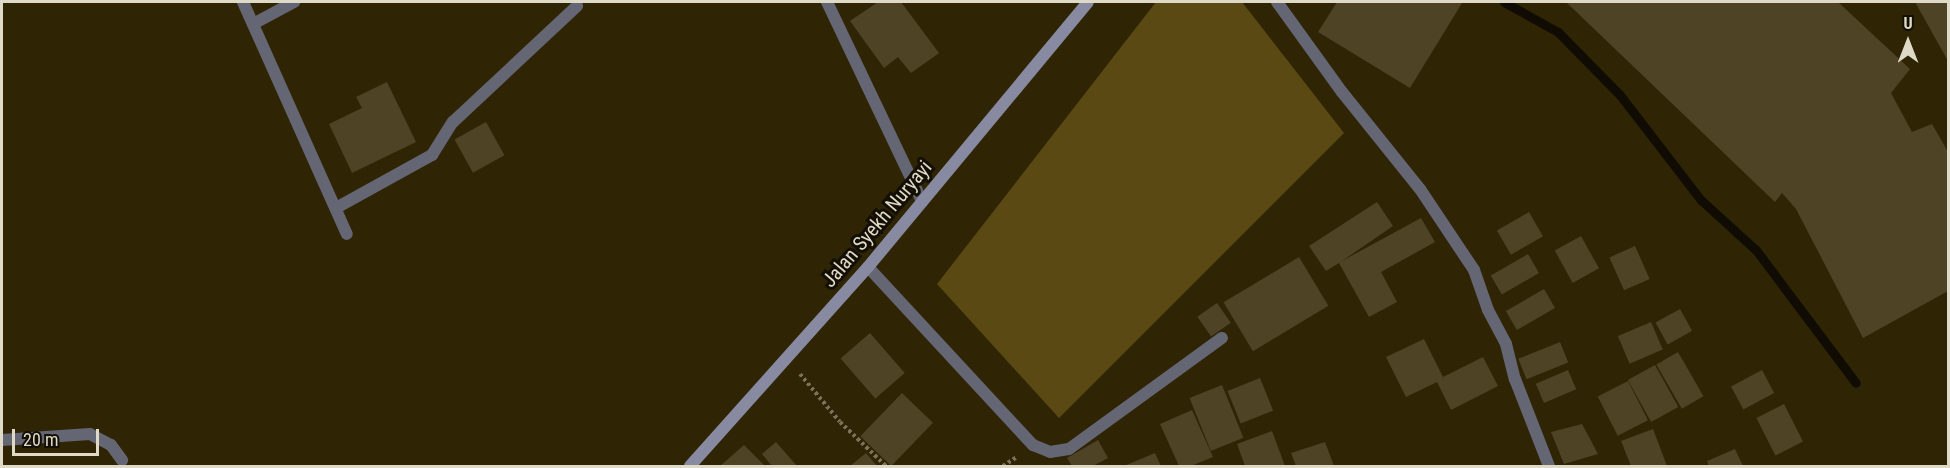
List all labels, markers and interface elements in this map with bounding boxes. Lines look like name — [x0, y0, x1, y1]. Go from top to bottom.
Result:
north arrow — [1878, 12, 1938, 72]
text: U — [1903, 14, 1913, 33]
street label: Jalan Syekh Nuryayi — [817, 156, 937, 292]
scale bar — [15, 417, 102, 455]
text: 20 m — [23, 429, 58, 450]

